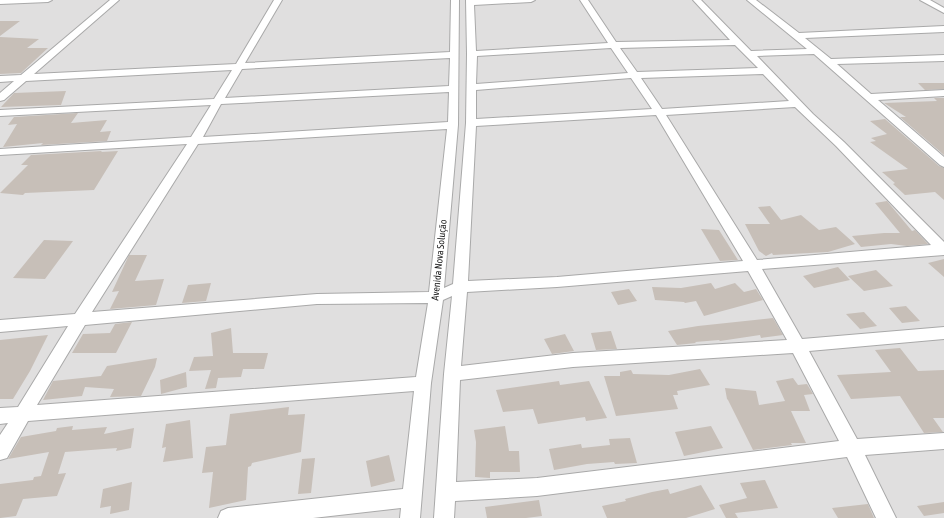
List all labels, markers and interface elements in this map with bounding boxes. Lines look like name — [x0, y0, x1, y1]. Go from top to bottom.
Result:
street label: Avenida Nova Solução — [429, 219, 449, 301]

